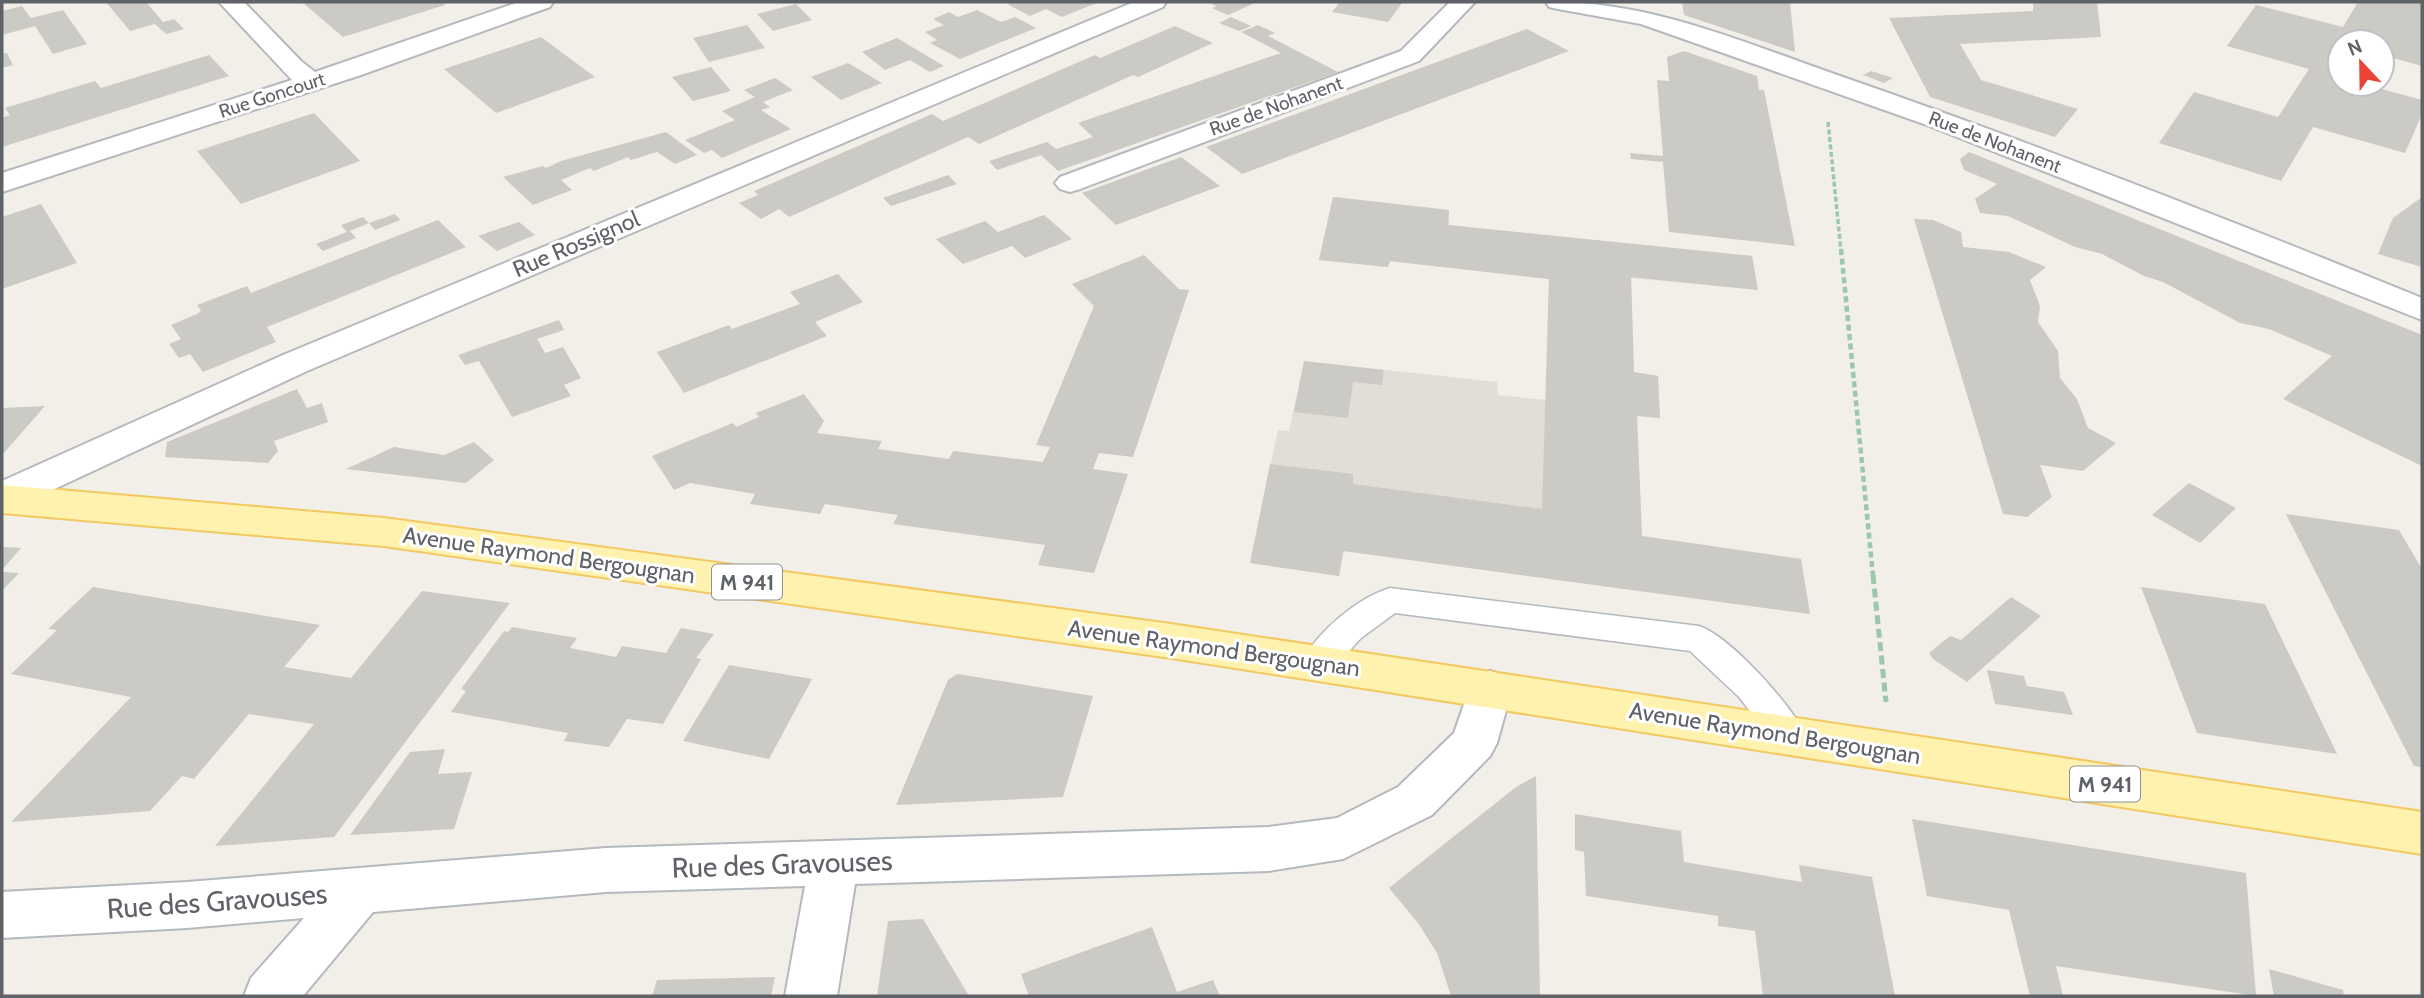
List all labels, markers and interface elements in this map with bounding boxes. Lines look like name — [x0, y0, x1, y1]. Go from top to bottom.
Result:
north arrow — [2326, 28, 2396, 98]
text: N — [2344, 35, 2365, 61]
street label: Rue Goncourt — [216, 67, 329, 123]
street label: Rue de Nohanent — [1206, 71, 1346, 141]
street label: Rue de Nohanent — [1926, 106, 2065, 178]
street label: Rue Rossignol — [508, 205, 644, 283]
street label: Avenue Raymond Bergougnan — [401, 521, 697, 589]
road number: M 941 — [712, 564, 782, 600]
street label: Avenue Raymond Bergougnan — [1066, 614, 1362, 682]
street label: Avenue Raymond Bergougnan — [1627, 696, 1923, 770]
road number: M 941 — [2070, 766, 2140, 802]
street label: Rue des Gravouses — [671, 843, 893, 885]
street label: Rue des Gravouses — [106, 876, 328, 926]

